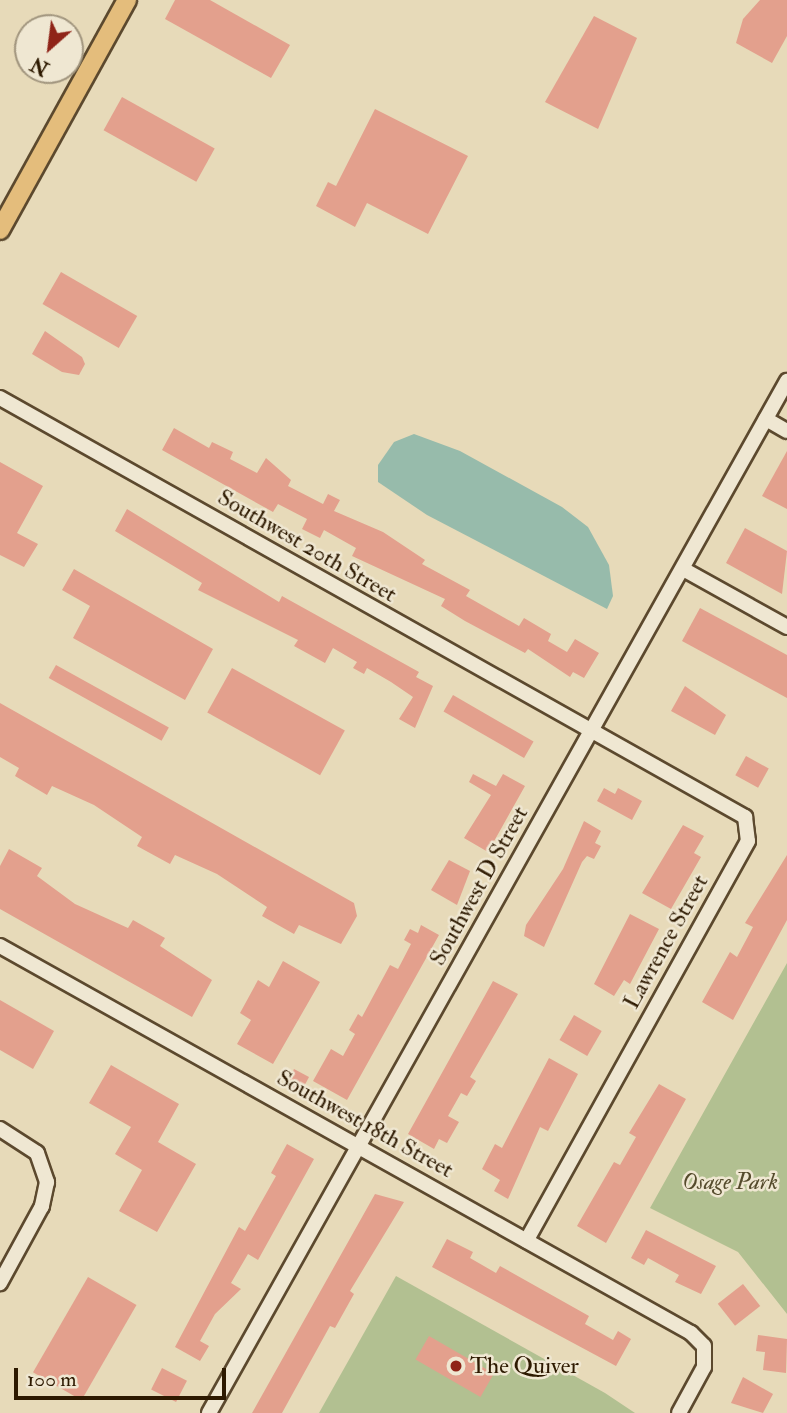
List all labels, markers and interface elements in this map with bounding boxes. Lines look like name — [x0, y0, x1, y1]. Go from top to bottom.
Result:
north arrow — [14, 14, 84, 84]
text: N — [27, 51, 53, 80]
street label: Southwest 20th Street — [213, 484, 401, 608]
street label: Southwest D Street — [424, 802, 534, 970]
street label: Lawrence Street — [618, 870, 714, 1014]
street label: Southwest 18th Street — [272, 1064, 458, 1184]
park label: Osage Park — [682, 1168, 778, 1196]
place label: The Quiver — [470, 1352, 579, 1380]
scale bar — [18, 1354, 229, 1398]
marker: The Quiver — [448, 1358, 464, 1374]
text: 100 m — [27, 1366, 77, 1393]

